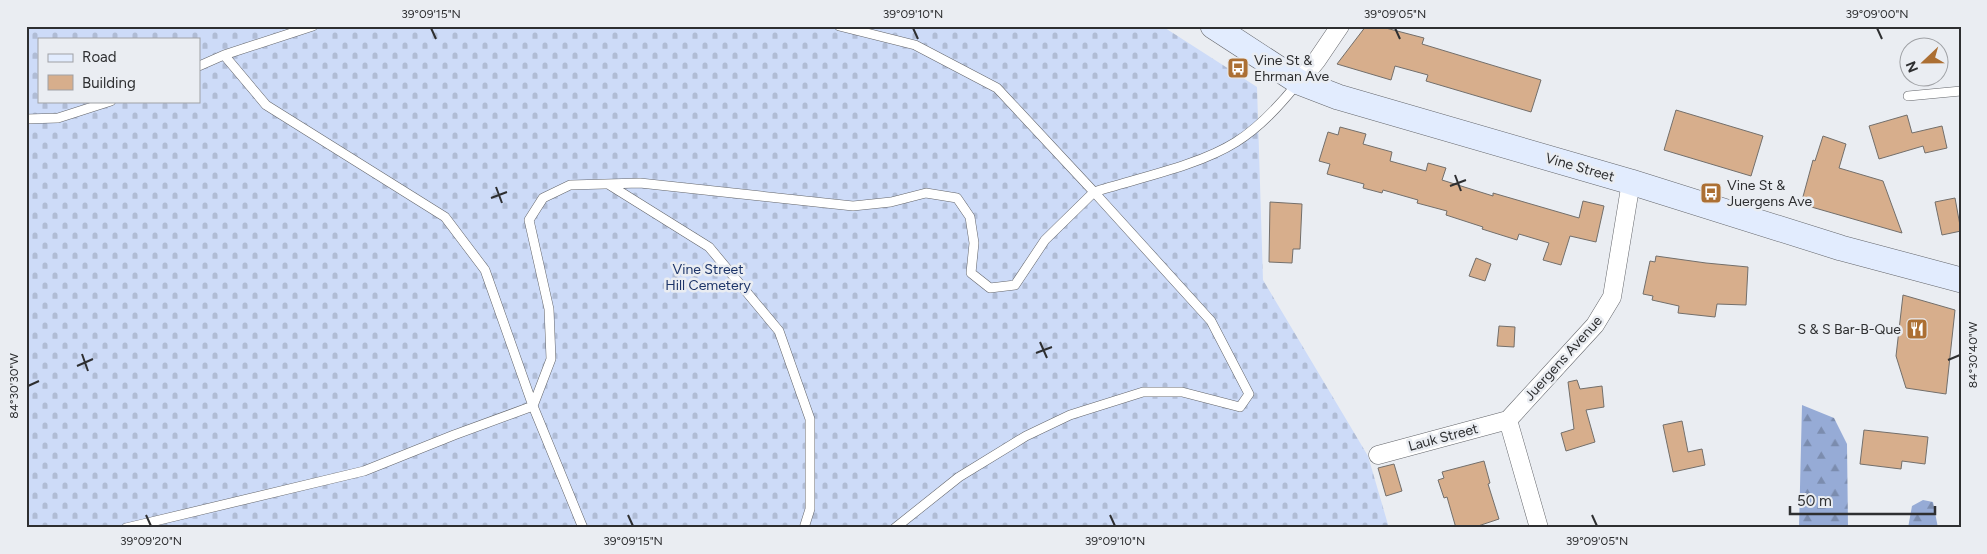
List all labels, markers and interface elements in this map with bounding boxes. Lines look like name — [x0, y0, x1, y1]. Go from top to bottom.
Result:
text: 39°09'15"N — [401, 7, 461, 21]
text: 39°09'10"N — [883, 7, 943, 21]
text: 39°09'05"N — [1364, 7, 1426, 21]
text: 39°09'00"N — [1845, 7, 1909, 21]
legend — [38, 38, 200, 102]
north arrow — [1900, 38, 1950, 88]
text: Road — [82, 48, 117, 66]
place label: Vine St & Ehrman Ave — [1254, 52, 1330, 85]
bus stop icon: Vine St & Ehrman Ave — [1226, 56, 1250, 80]
text: N — [1903, 58, 1922, 75]
text: Building — [82, 74, 136, 92]
street label: Vine Street — [1543, 150, 1616, 185]
place label: Vine St & Juergens Ave — [1727, 177, 1812, 210]
bus stop icon: Vine St & Juergens Ave — [1699, 181, 1723, 205]
park label: Vine Street Hill Cemetery — [665, 261, 751, 294]
street label: Juergens Avenue — [1521, 312, 1606, 404]
restaurant icon: S & S Bar-B-Que — [1905, 317, 1929, 341]
place label: S & S Bar-B-Que — [1797, 321, 1901, 338]
text: 84°30'40"W — [1966, 321, 1980, 388]
text: 84°30'30"W — [7, 353, 21, 419]
street label: Lauk Street — [1406, 420, 1480, 455]
scale bar — [1790, 484, 1934, 516]
text: 50 m — [1797, 492, 1832, 510]
text: 39°09'20"N — [120, 534, 182, 548]
text: 39°09'15"N — [603, 534, 663, 548]
text: 39°09'10"N — [1085, 534, 1145, 548]
text: 39°09'05"N — [1566, 534, 1628, 548]

